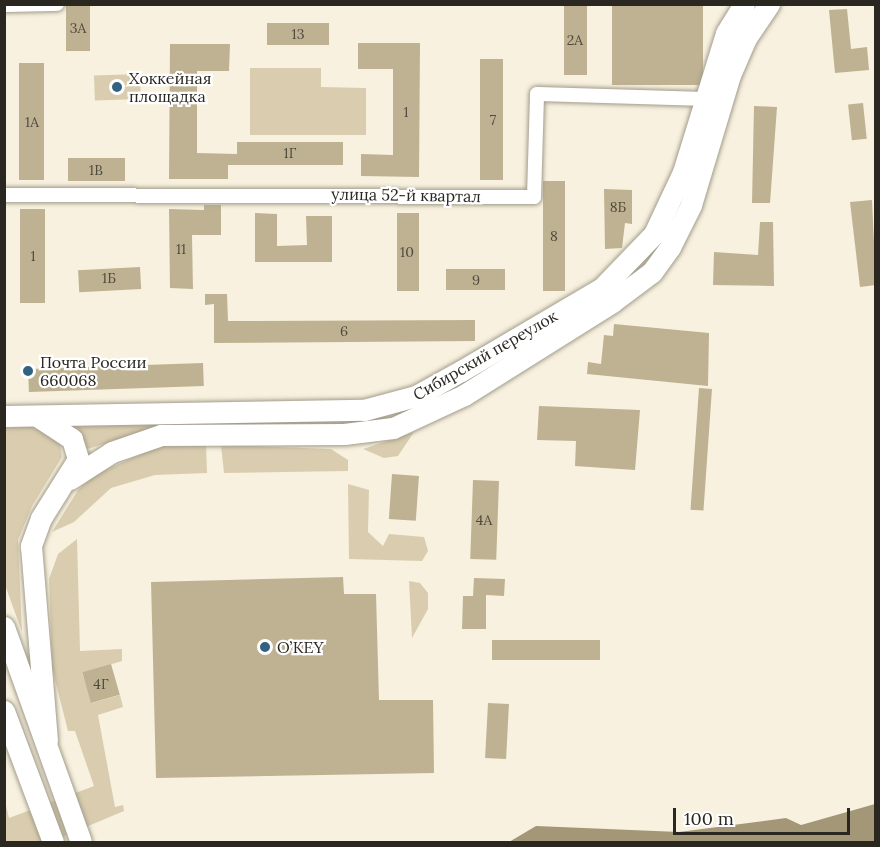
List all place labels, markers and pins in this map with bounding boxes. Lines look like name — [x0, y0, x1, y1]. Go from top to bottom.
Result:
place label: Хоккейная площадка — [129, 68, 211, 106]
marker: Хоккейная площадка — [110, 80, 124, 94]
place label: Почта России 660068 — [40, 352, 147, 390]
marker: Почта России 660068 — [21, 364, 35, 378]
place label: O’KEY — [277, 637, 324, 657]
marker: O’KEY — [258, 640, 272, 654]

